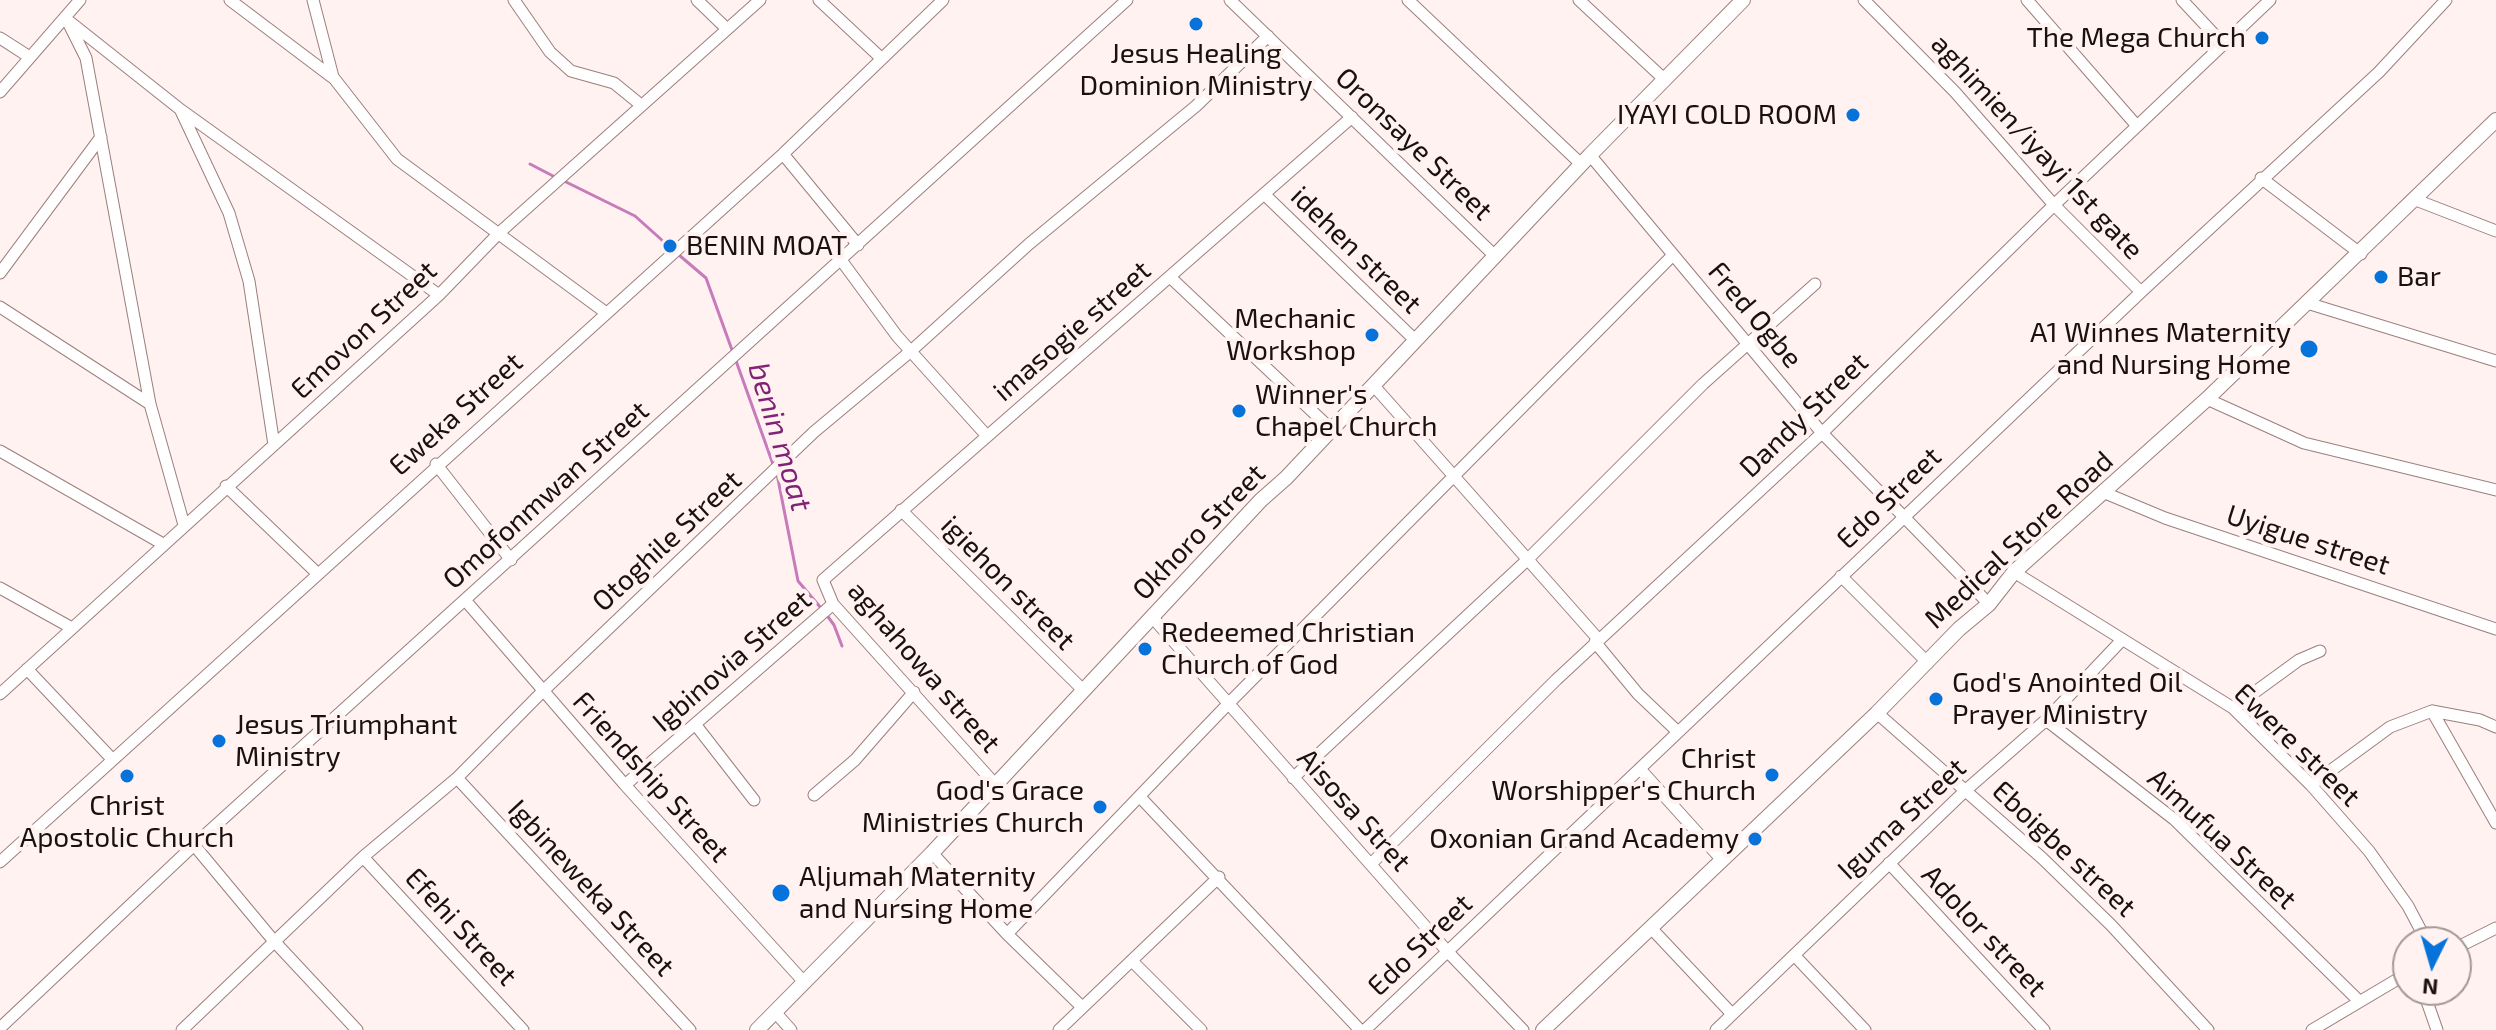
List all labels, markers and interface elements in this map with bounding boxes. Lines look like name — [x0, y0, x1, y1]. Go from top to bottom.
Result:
marker: Jesus Healing Dominion Ministry — [1187, 15, 1205, 33]
place label: The Mega Church — [2026, 21, 2246, 55]
street label: aghimien/iyayi 1st gate — [1924, 28, 2150, 266]
marker: The Mega Church — [2253, 29, 2271, 47]
place label: Jesus Healing Dominion Ministry — [1079, 37, 1313, 103]
street label: Oronsaye Street — [1329, 61, 1499, 227]
place label: IYAYI COLD ROOM — [1617, 98, 1837, 132]
marker: IYAYI COLD ROOM — [1844, 106, 1862, 124]
street label: idehen street — [1284, 179, 1428, 321]
place label: BENIN MOAT — [686, 229, 847, 263]
marker: BENIN MOAT — [661, 237, 679, 255]
street label: Emovon Street — [284, 254, 444, 406]
street label: imasogie street — [987, 254, 1157, 408]
street label: Fred Ogbe — [1701, 255, 1809, 375]
place label: Bar — [2397, 260, 2441, 294]
marker: Bar — [2372, 268, 2390, 286]
place label: Mechanic Workshop — [1226, 302, 1356, 368]
place label: A1 Winnes Maternity and Nursing Home — [2030, 316, 2291, 382]
marker: Mechanic Workshop — [1363, 326, 1381, 344]
marker: A1 Winnes Maternity and Nursing Home — [2298, 338, 2320, 360]
street label: Eweka Street — [383, 346, 529, 482]
street label: Dandy Street — [1733, 346, 1875, 484]
water label: benin moat — [740, 358, 820, 516]
place label: Winner's Chapel Church — [1255, 378, 1437, 444]
street label: Omofonmwan Street — [436, 394, 656, 596]
marker: Winner's Chapel Church — [1230, 402, 1248, 420]
street label: Edo Street — [1830, 440, 1948, 556]
street label: Medical Store Road — [1918, 444, 2120, 636]
street label: Okhoro Street — [1126, 457, 1272, 607]
street label: Otoghile Street — [586, 463, 748, 619]
street label: Uyigue street — [2222, 498, 2394, 582]
street label: igiehon street — [934, 509, 1082, 657]
street label: aghahowa street — [841, 575, 1007, 759]
street label: Igbinovia Street — [646, 583, 818, 739]
place label: Redeemed Christian Church of God — [1161, 616, 1415, 682]
marker: Redeemed Christian Church of God — [1136, 640, 1154, 658]
place label: God's Anointed Oil Prayer Ministry — [1952, 666, 2183, 732]
street label: Ewere street — [2227, 677, 2367, 813]
street label: Friendship Street — [566, 685, 736, 869]
marker: God's Anointed Oil Prayer Ministry — [1927, 690, 1945, 708]
place label: Jesus Triumphant Ministry — [235, 708, 457, 774]
marker: Jesus Triumphant Ministry — [210, 732, 228, 750]
street label: Aisosa Stret — [1290, 742, 1418, 878]
place label: Christ Worshipper's Church — [1491, 742, 1756, 808]
street label: Iguma Street — [1831, 751, 1973, 887]
street label: Aimufua Street — [2141, 762, 2303, 916]
marker: Christ Worshipper's Church — [1763, 766, 1781, 784]
marker: Christ Apostolic Church — [118, 767, 136, 785]
place label: God's Grace Ministries Church — [862, 774, 1084, 840]
street label: Eboigbe street — [1985, 774, 2143, 924]
place label: Christ Apostolic Church — [20, 789, 234, 855]
street label: Igbineweka Street — [501, 793, 681, 983]
marker: God's Grace Ministries Church — [1091, 798, 1109, 816]
place label: Oxonian Grand Academy — [1429, 822, 1739, 856]
marker: Oxonian Grand Academy — [1746, 830, 1764, 848]
street label: Adolor street — [1915, 858, 2053, 1004]
place label: Aljumah Maternity and Nursing Home — [799, 860, 1036, 926]
street label: Efehi Street — [398, 861, 524, 993]
marker: Aljumah Maternity and Nursing Home — [770, 882, 792, 904]
street label: Edo Street — [1361, 887, 1479, 1003]
north arrow — [2392, 926, 2472, 1006]
text: N — [2421, 974, 2439, 1002]

